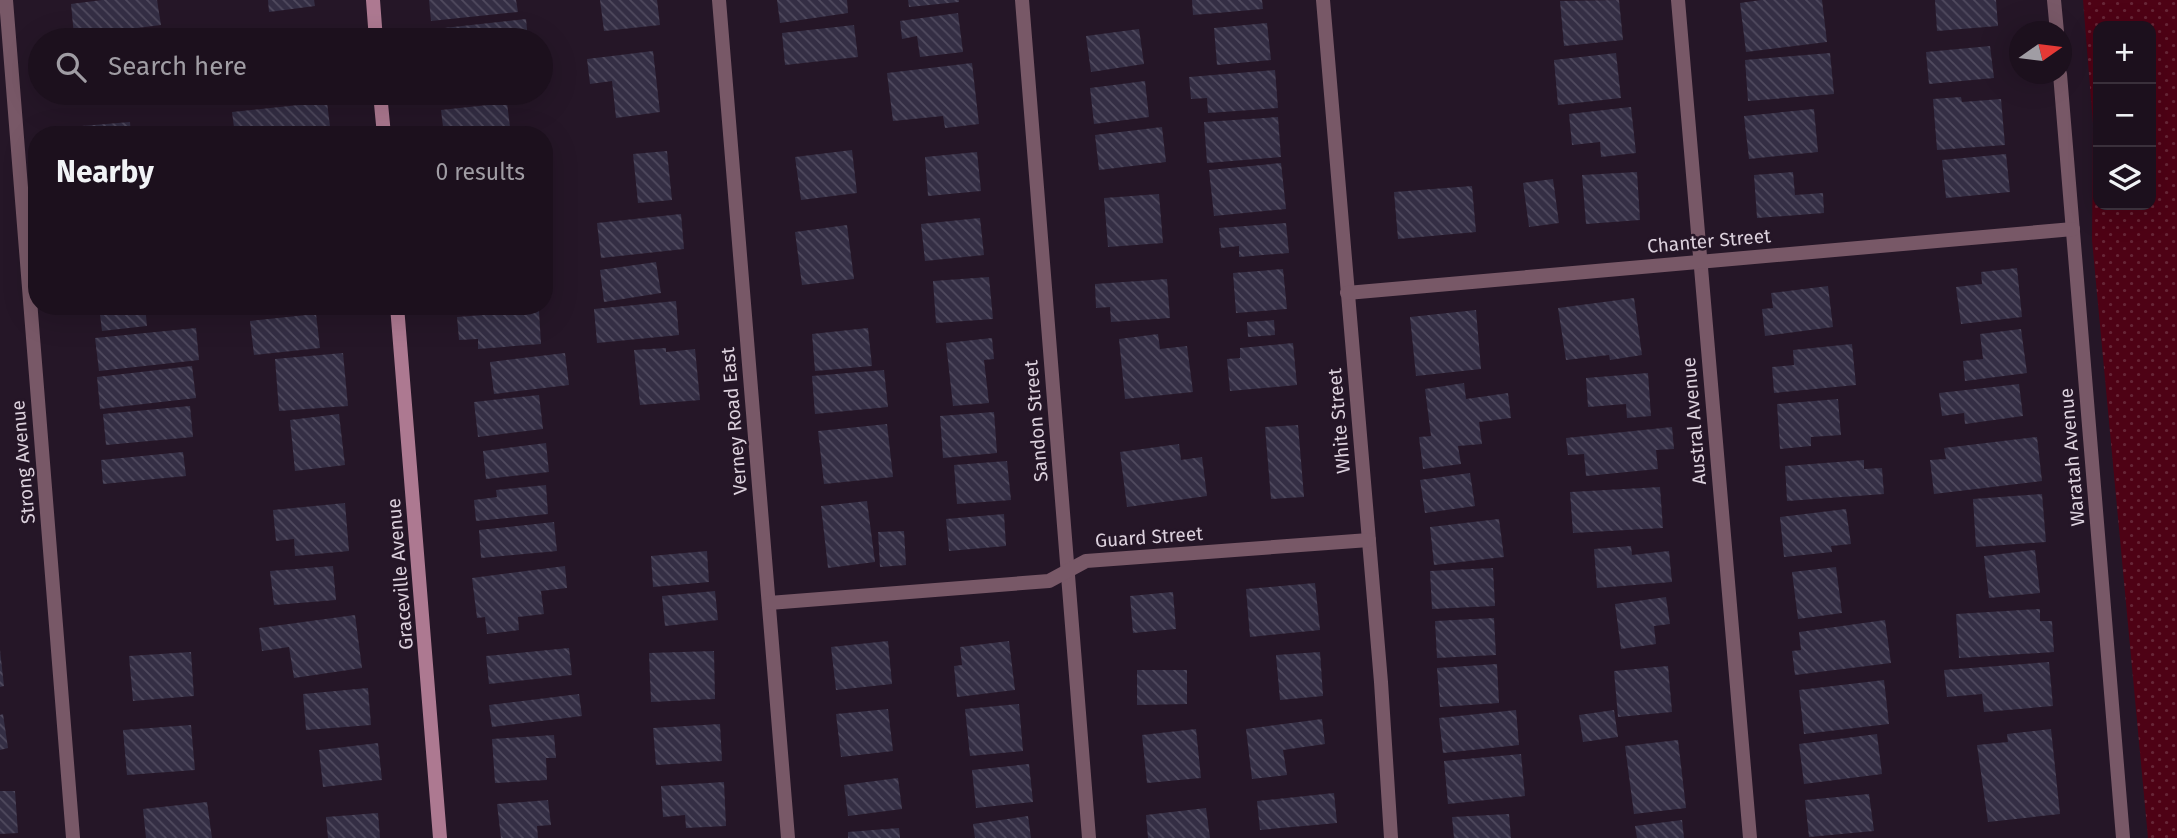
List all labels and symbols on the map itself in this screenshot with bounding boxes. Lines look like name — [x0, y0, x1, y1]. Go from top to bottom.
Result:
north arrow — [2009, 21, 2072, 84]
street label: Chanter Street — [1646, 224, 1772, 258]
street label: Verney Road East — [716, 346, 752, 496]
street label: Austral Avenue — [1677, 356, 1711, 486]
street label: Sandon Street — [1019, 359, 1053, 483]
street label: White Street — [1323, 367, 1355, 475]
street label: Waratah Avenue — [2054, 387, 2090, 527]
street label: Strong Avenue — [6, 399, 40, 525]
street label: Graceville Avenue — [382, 497, 418, 651]
street label: Guard Street — [1094, 522, 1204, 552]

